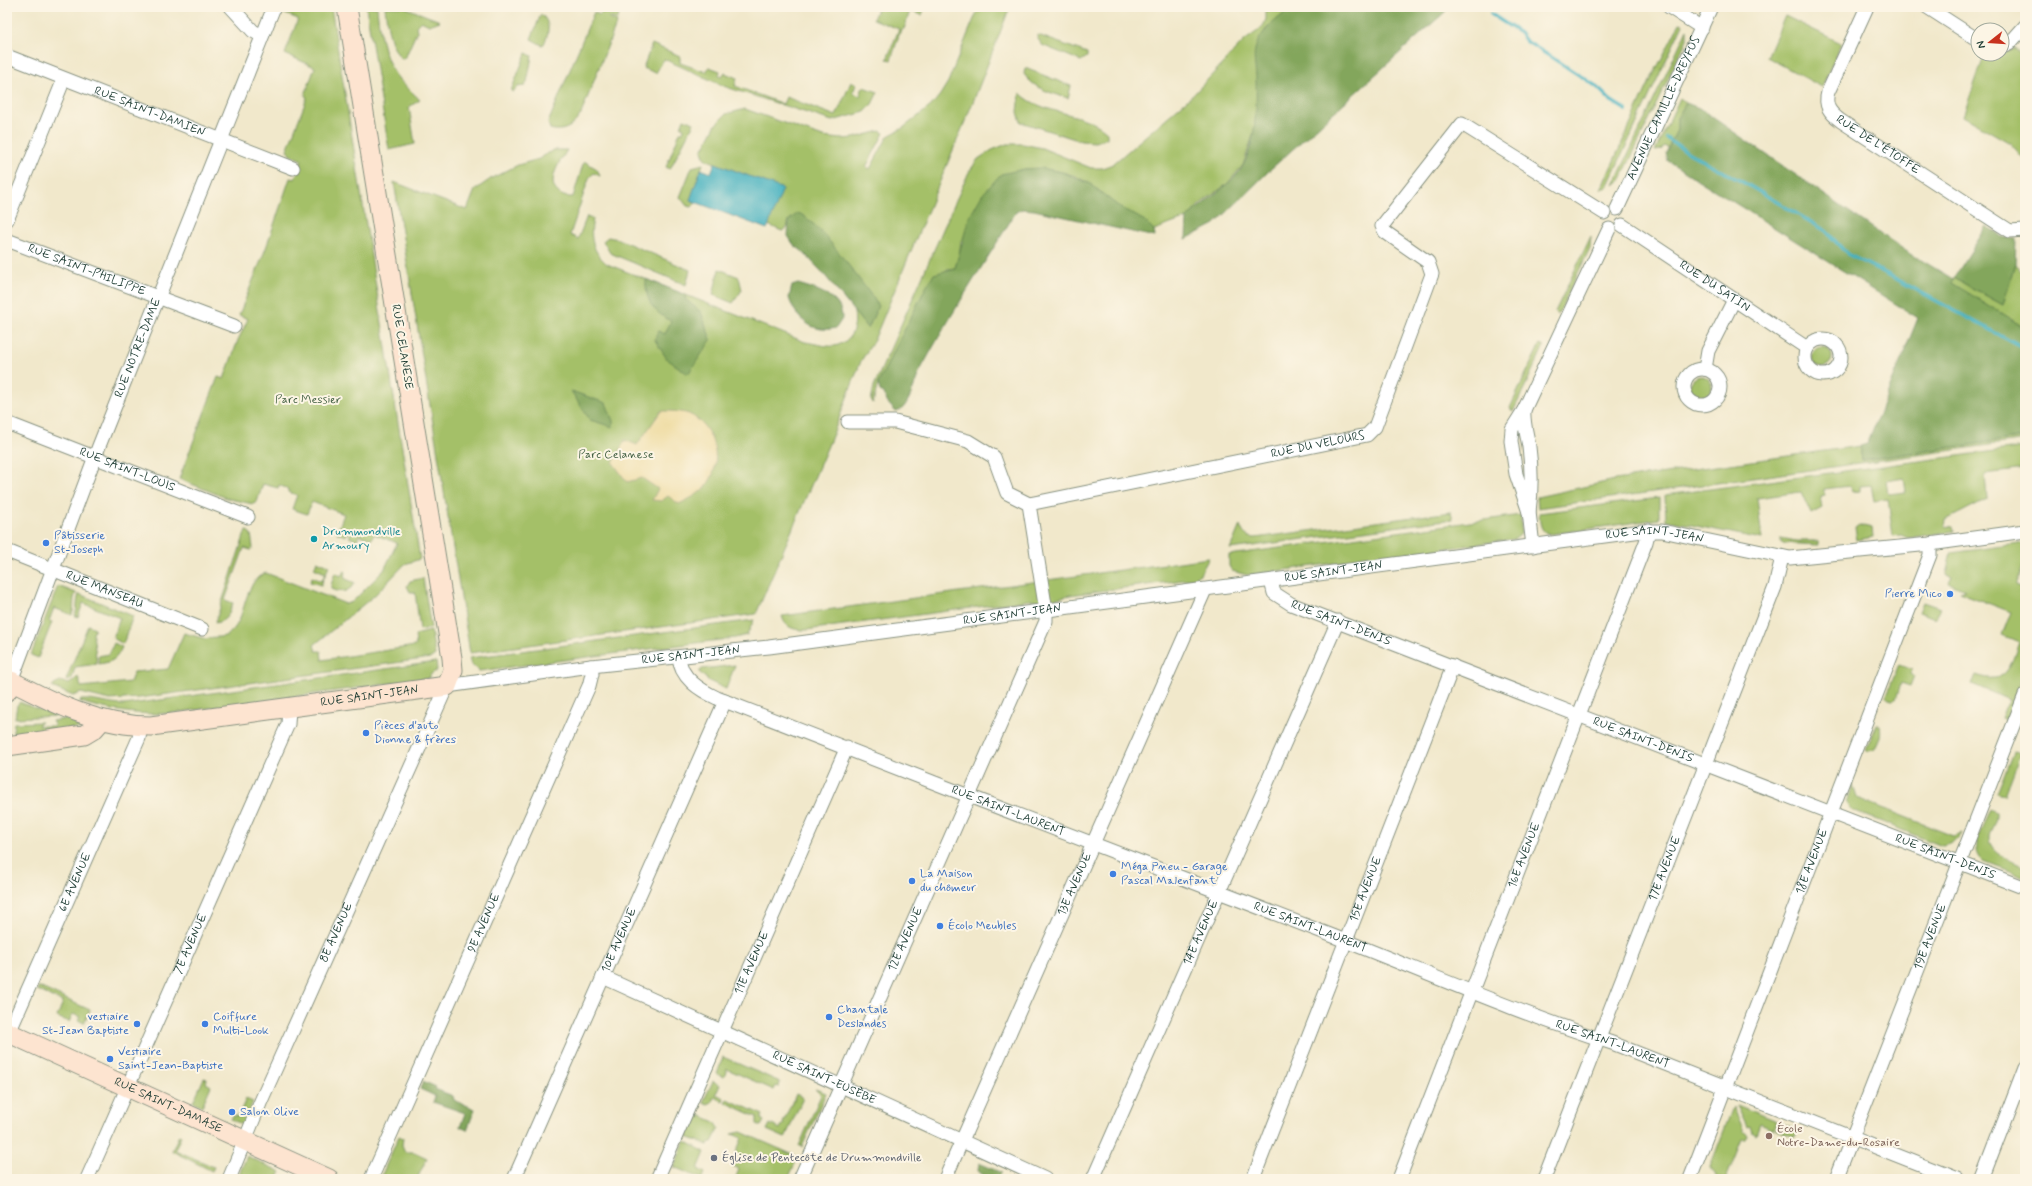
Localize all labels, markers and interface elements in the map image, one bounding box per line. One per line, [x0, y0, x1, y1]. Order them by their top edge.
north arrow [1970, 22, 2010, 62]
street label: AVENUE CAMILLE-DREYFUS [1623, 34, 1704, 183]
text: N [1974, 39, 1989, 50]
street label: RUE SAINT-DAMIEN [92, 83, 207, 141]
street label: RUE DE L'ÉTOFFE [1832, 112, 1923, 178]
street label: RUE SAINT-PHILIPPE [25, 241, 148, 300]
street label: RUE DU SATIN [1676, 257, 1753, 316]
street label: RUE NOTRE-DAME [111, 295, 165, 400]
street label: RUE CELANESE [387, 303, 417, 391]
park label: Parc Messier [275, 392, 341, 408]
street label: RUE DU VELOURS [1269, 428, 1366, 462]
street label: RUE SAINT-LOUIS [77, 444, 178, 496]
park label: Parc Celanese [578, 447, 654, 463]
street label: RUE SAINT-JEAN [1605, 523, 1705, 548]
place label: Drummondville Armoury [322, 524, 401, 554]
place label: Pâtisserie St-Joseph [54, 528, 106, 558]
marker: Drummondville Armoury [309, 534, 319, 544]
marker: Pâtisserie St-Joseph [41, 538, 51, 548]
street label: RUE SAINT-JEAN [1283, 558, 1384, 586]
street label: RUE MANSEAU [64, 567, 145, 613]
place label: Pierre Mico [1885, 586, 1942, 602]
marker: Pierre Mico [1945, 589, 1955, 599]
street label: RUE SAINT-DENIS [1288, 597, 1393, 650]
street label: RUE SAINT-JEAN [962, 600, 1062, 629]
street label: RUE SAINT-JEAN [641, 642, 741, 669]
street label: RUE SAINT-JEAN [320, 682, 420, 711]
street label: RUE SAINT-DENIS [1591, 714, 1696, 767]
place label: Pièces d'auto Dionne & frères [374, 718, 456, 748]
marker: Pièces d'auto Dionne & frères [361, 728, 371, 738]
street label: RUE SAINT-LAURENT [949, 782, 1067, 840]
street label: 16E AVENUE [1504, 820, 1545, 891]
street label: 18E AVENUE [1792, 826, 1832, 897]
street label: RUE SAINT-DENIS [1893, 830, 1998, 884]
street label: 17E AVENUE [1645, 833, 1685, 904]
street label: 6E AVENUE [55, 850, 96, 915]
street label: 13E AVENUE [1054, 850, 1096, 919]
street label: 15E AVENUE [1346, 854, 1386, 924]
place label: Méga Pneu - Garage Pascal Malenfant [1121, 859, 1228, 889]
place label: La Maison du chômeur [920, 866, 976, 896]
marker: Méga Pneu - Garage Pascal Malenfant [1108, 869, 1118, 879]
marker: La Maison du chômeur [907, 876, 917, 886]
street label: 9E AVENUE [464, 890, 505, 955]
street label: 14E AVENUE [1180, 897, 1223, 968]
street label: RUE SAINT-LAURENT [1251, 898, 1369, 957]
street label: 8E AVENUE [316, 900, 357, 965]
street label: 19E AVENUE [1910, 901, 1951, 972]
street label: 12E AVENUE [884, 904, 927, 974]
street label: 10E AVENUE [598, 905, 641, 975]
street label: 7E AVENUE [171, 911, 211, 977]
place label: Écolo Meubles [948, 918, 1017, 934]
marker: Écolo Meubles [935, 921, 945, 931]
street label: 11E AVENUE [731, 928, 773, 997]
place label: Chantale Deslandes [837, 1002, 889, 1032]
place label: vestiaire St-Jean Baptiste [42, 1009, 129, 1039]
place label: Coiffure Multi-Look [213, 1009, 269, 1039]
marker: Chantale Deslandes [824, 1012, 834, 1022]
street label: RUE SAINT-LAURENT [1553, 1016, 1672, 1073]
marker: vestiaire St-Jean Baptiste [132, 1019, 142, 1029]
marker: Coiffure Multi-Look [200, 1019, 210, 1029]
place label: Vestiaire Saint-Jean-Baptiste [118, 1044, 223, 1074]
street label: RUE SAINT-EUSÈBE [770, 1047, 878, 1109]
marker: Vestiaire Saint-Jean-Baptiste [105, 1054, 115, 1064]
street label: RUE SAINT-DAMASE [111, 1074, 225, 1137]
place label: Salon Olive [240, 1104, 299, 1120]
marker: Salon Olive [227, 1107, 237, 1117]
place label: École Notre-Dame-du-Rosaire [1777, 1121, 1900, 1151]
marker: École Notre-Dame-du-Rosaire [1764, 1131, 1774, 1141]
place label: Église de Pentecôte de Drummondville [722, 1150, 922, 1166]
marker: Église de Pentecôte de Drummondville [709, 1153, 719, 1163]

